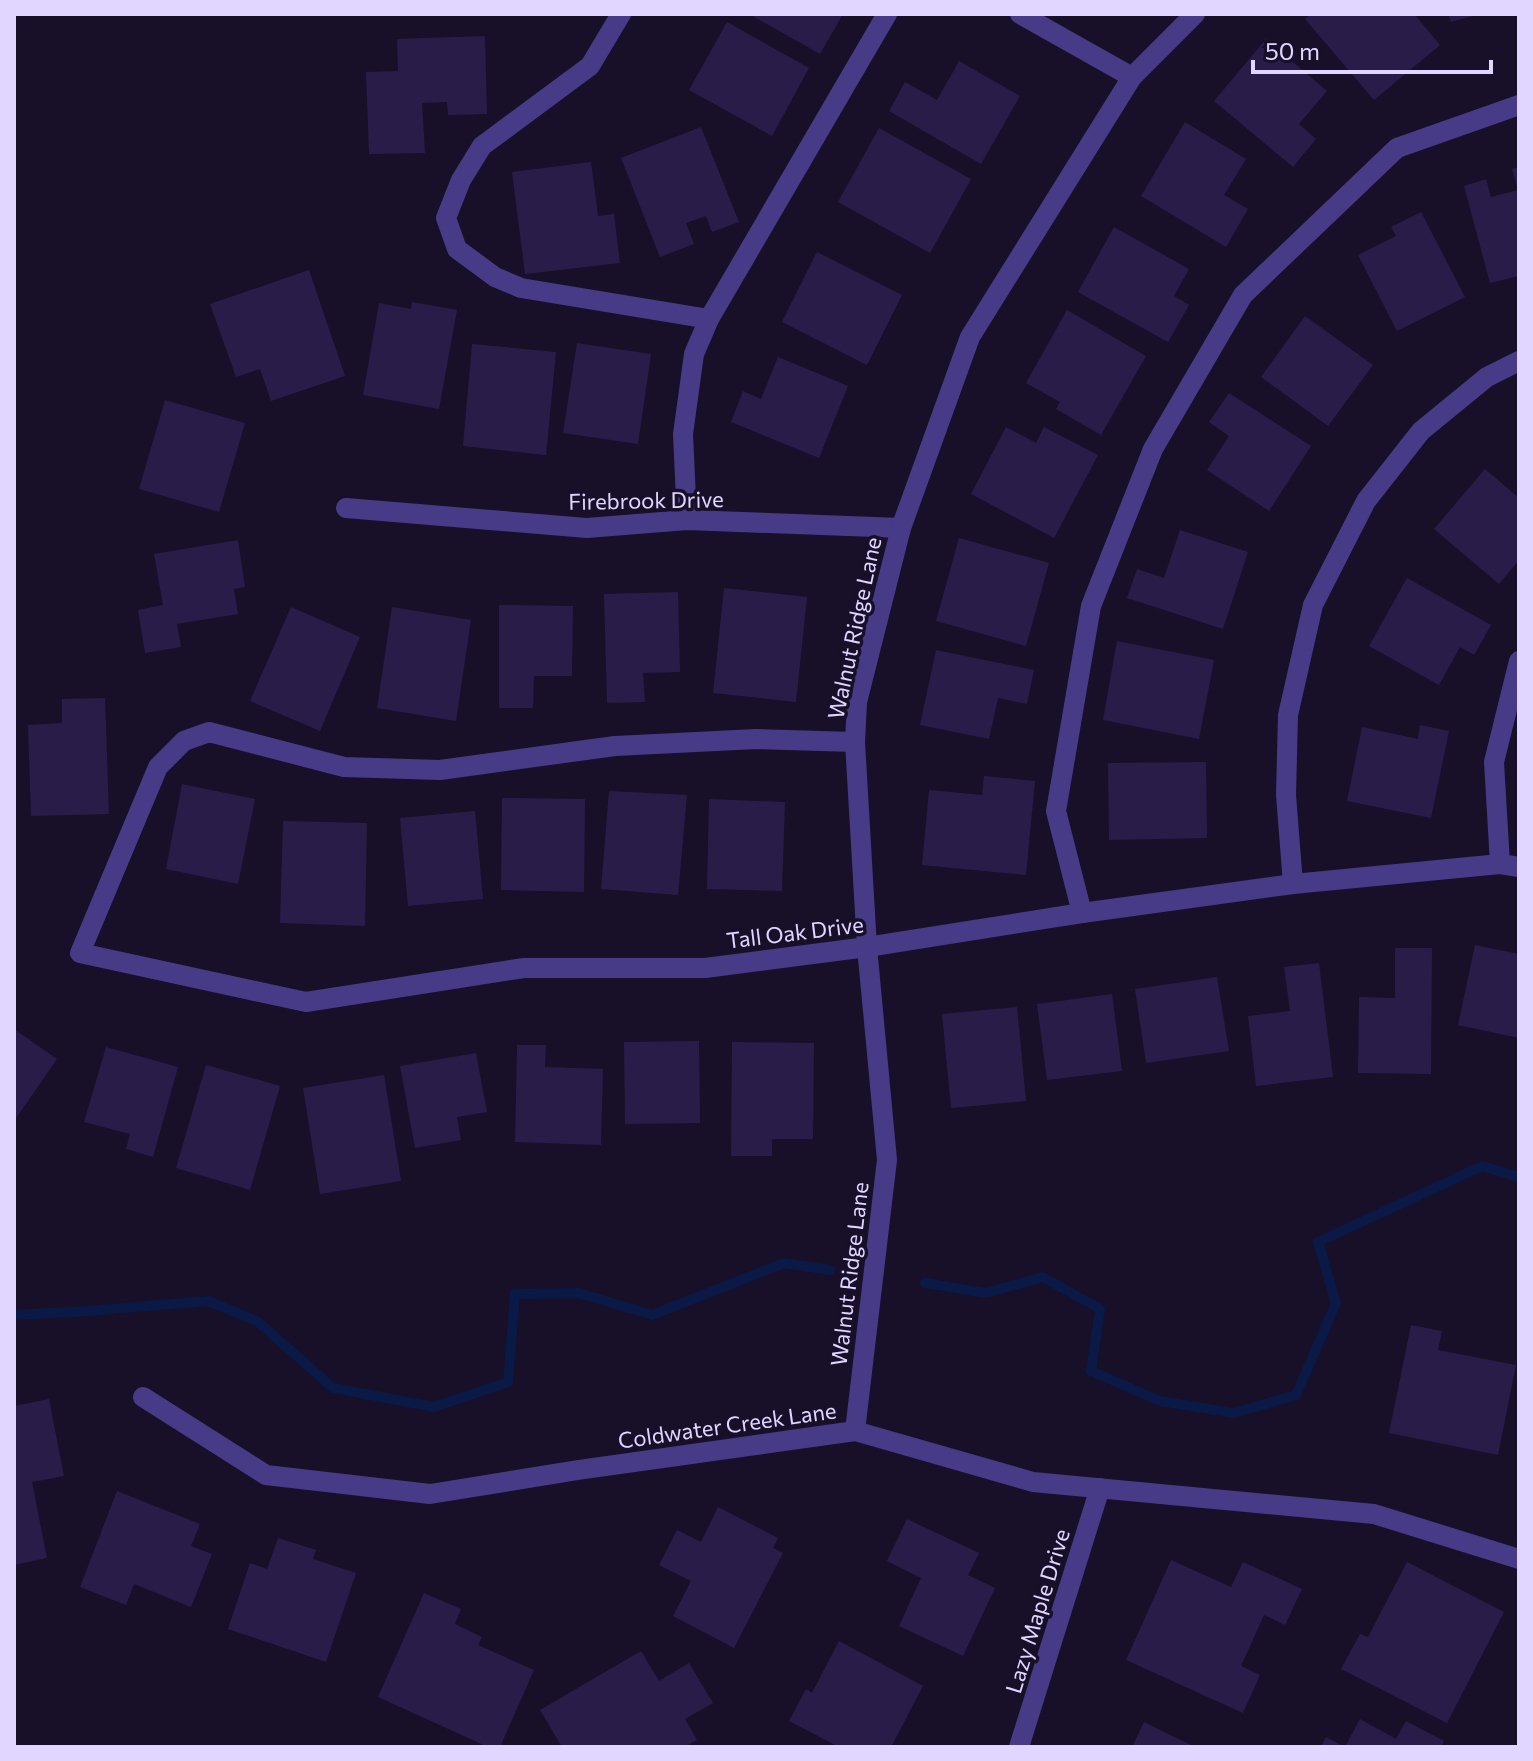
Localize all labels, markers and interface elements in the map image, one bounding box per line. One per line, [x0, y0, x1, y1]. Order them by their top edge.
scale bar [1253, 24, 1491, 74]
text: 50 m [1265, 36, 1320, 65]
street label: Firebrook Drive [568, 485, 724, 515]
street label: Walnut Ridge Lane [822, 535, 886, 721]
street label: Tall Oak Drive [725, 910, 865, 954]
street label: Walnut Ridge Lane [824, 1180, 874, 1368]
street label: Coldwater Creek Lane [616, 1396, 838, 1454]
street label: Lazy Maple Drive [999, 1525, 1075, 1697]

